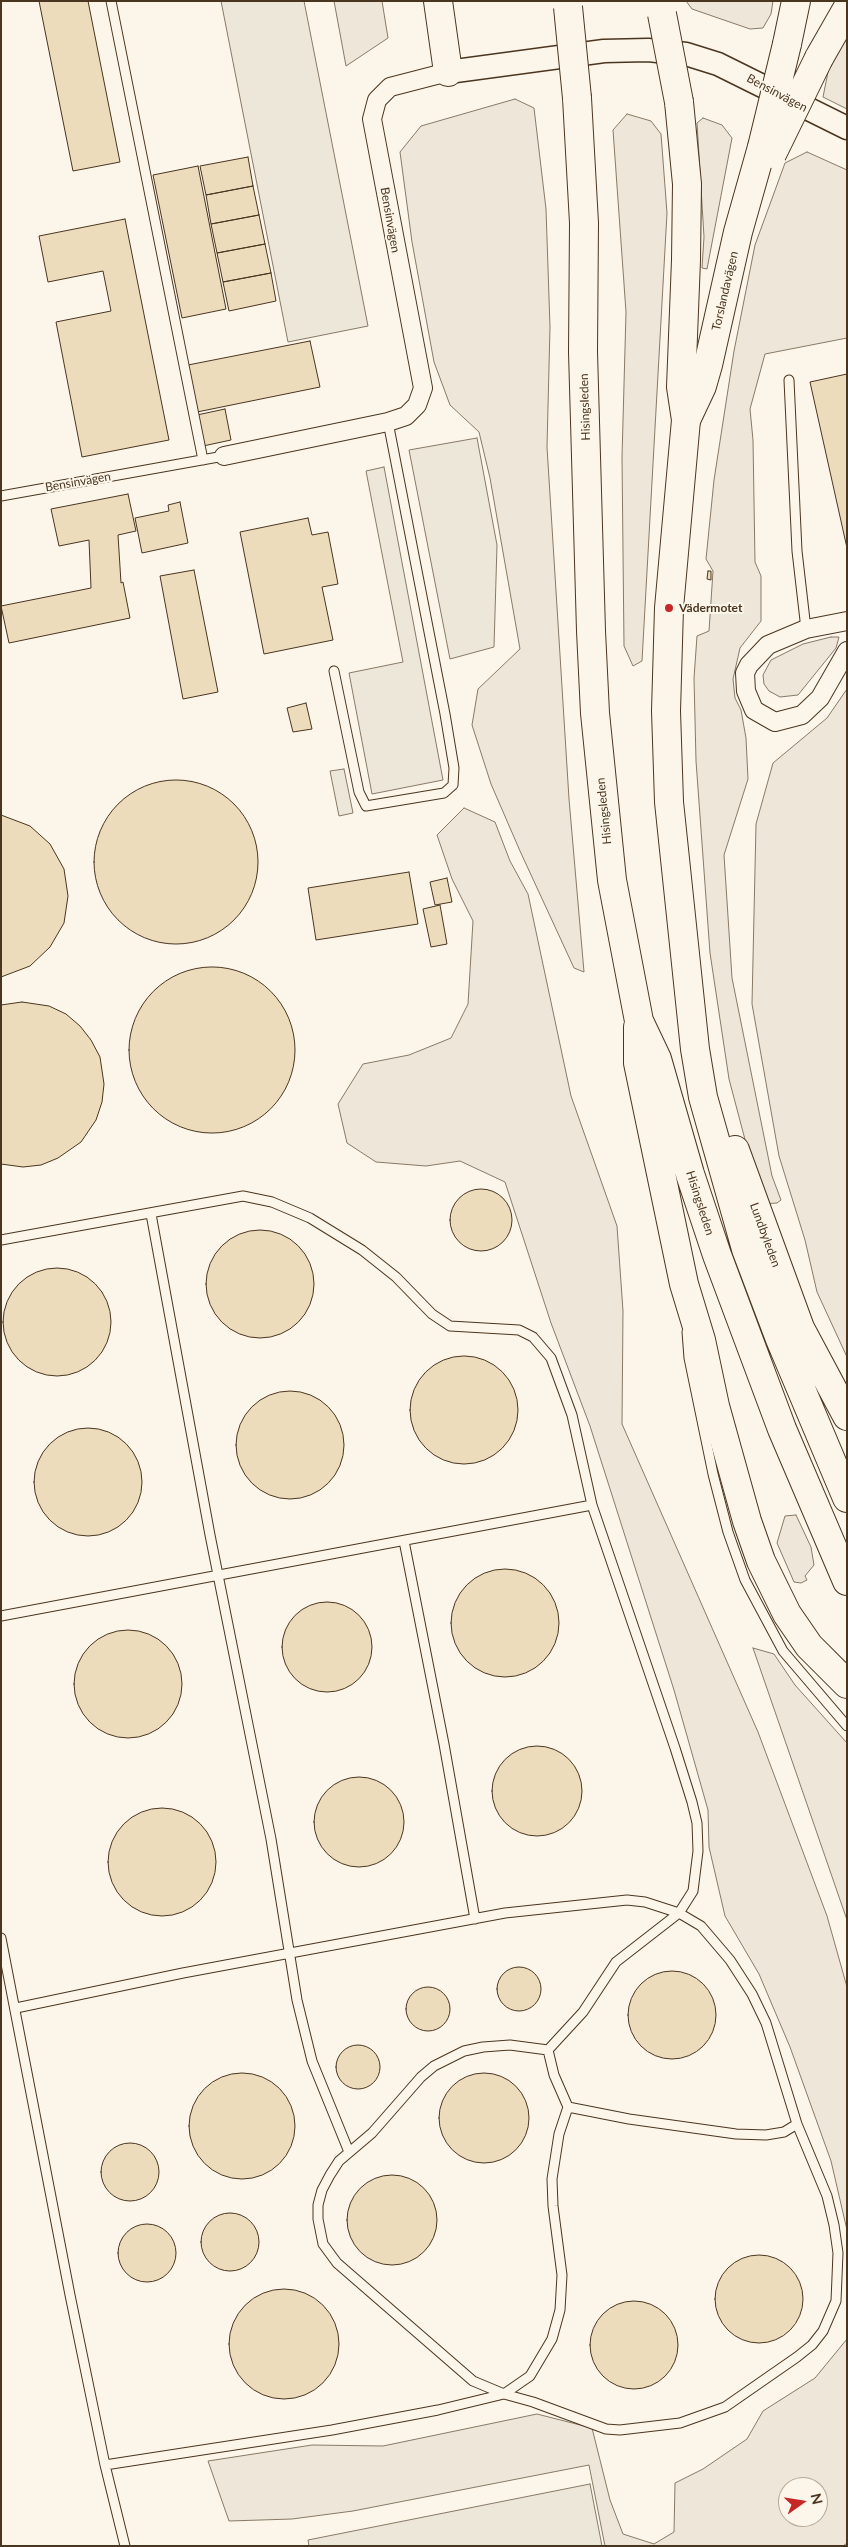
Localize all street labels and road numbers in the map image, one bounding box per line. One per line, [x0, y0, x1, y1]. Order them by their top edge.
street label: Bensinvägen [744, 71, 810, 115]
street label: Bensinvägen [377, 186, 403, 254]
street label: Torslandavägen [709, 250, 741, 332]
street label: Hisingsleden [577, 373, 593, 441]
street label: Bensinvägen [44, 469, 112, 495]
street label: Hisingsleden [593, 777, 615, 845]
street label: Hisingsleden [683, 1169, 717, 1237]
street label: Lundbyleden [747, 1201, 783, 1269]

